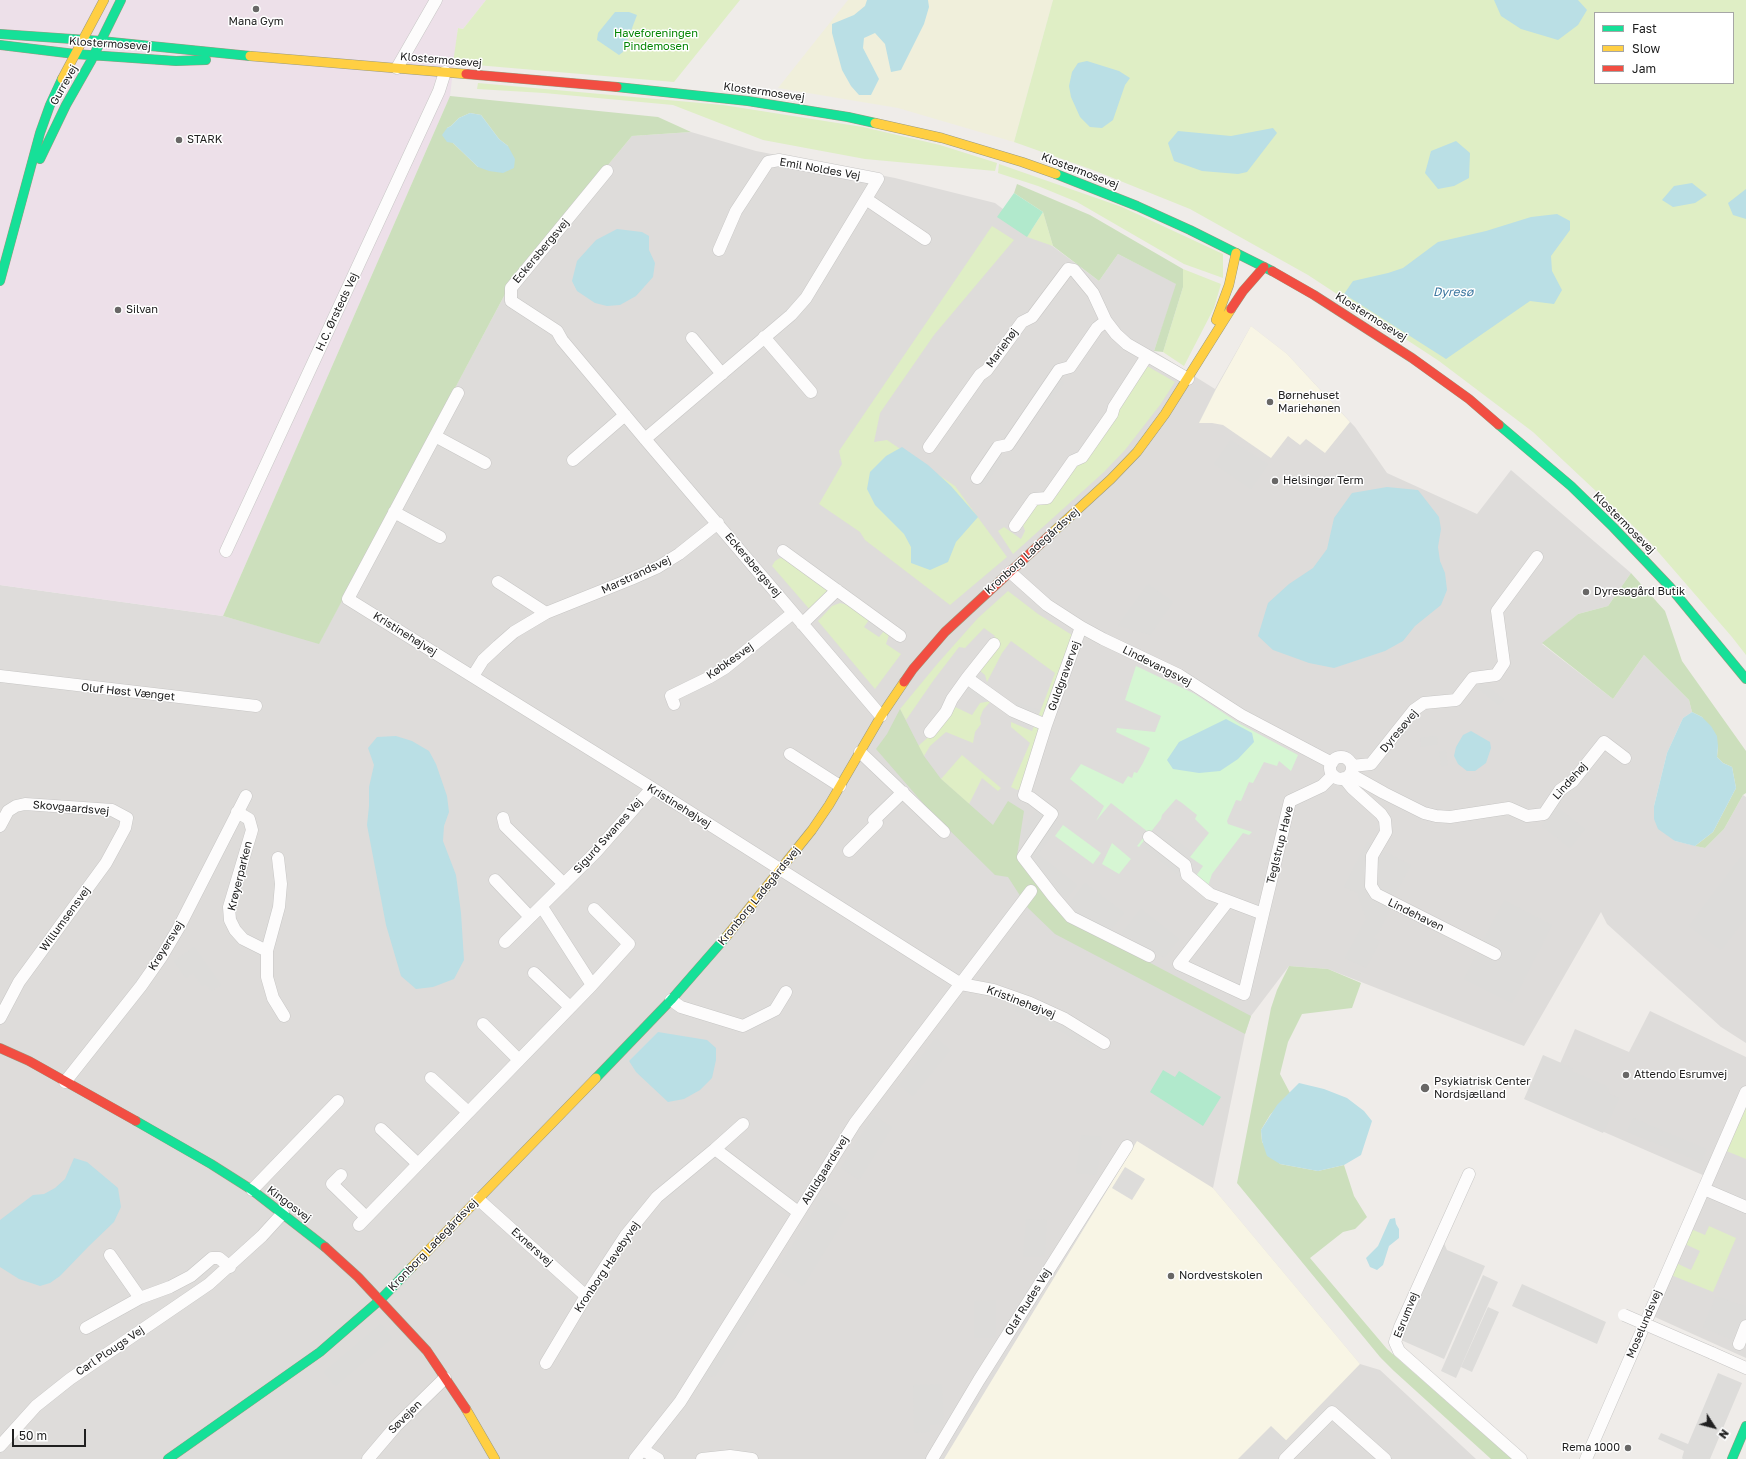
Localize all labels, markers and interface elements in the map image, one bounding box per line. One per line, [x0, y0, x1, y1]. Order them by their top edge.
marker: Mana Gym [251, 4, 261, 14]
legend [1594, 12, 1734, 84]
place label: Mana Gym [228, 15, 284, 29]
text: Fast [1632, 21, 1657, 36]
park label: Haveforeningen Pindemosen [614, 27, 698, 53]
street label: Klostermosevej [69, 35, 151, 53]
text: Slow [1632, 41, 1660, 56]
street label: Klostermosevej [400, 50, 482, 70]
text: Jam [1632, 61, 1656, 76]
street label: Gurrevej [47, 62, 81, 108]
street label: Klostermosevej [722, 80, 806, 104]
place label: STARK [187, 133, 222, 147]
marker: STARK [174, 135, 184, 145]
street label: Klostermosevej [1039, 150, 1121, 192]
street label: Emil Noldes Vej [779, 155, 861, 183]
street label: Eckersbergsvej [510, 216, 572, 286]
street label: H.C. Ørsteds Vej [313, 271, 361, 353]
water label: Dyresø [1433, 285, 1473, 299]
street label: Klostermosevej [1333, 290, 1409, 344]
place label: Silvan [126, 303, 158, 317]
marker: Silvan [113, 305, 123, 315]
street label: Mariehøj [983, 326, 1021, 370]
place label: Børnehuset Mariehønen [1278, 389, 1341, 415]
marker: Børnehuset Mariehønen [1265, 397, 1275, 407]
place label: Helsingør Term [1283, 474, 1363, 488]
marker: Helsingør Term [1270, 476, 1280, 486]
street label: Klostermosevej [1590, 489, 1658, 557]
street label: Kronborg Ladegårdsvej [982, 505, 1082, 597]
street label: Eckersbergsvej [722, 530, 784, 600]
street label: Marstrandsvej [599, 553, 673, 597]
place label: Dyresøgård Butik [1594, 585, 1685, 599]
marker: Dyresøgård Butik [1581, 587, 1591, 597]
street label: Kristinehøjvej [371, 609, 439, 659]
street label: Guldgravervej [1045, 639, 1083, 713]
street label: Købkesvej [704, 640, 756, 682]
street label: Lindevangsvej [1120, 643, 1194, 689]
street label: Oluf Høst Vænget [80, 681, 176, 703]
street label: Dyresøvej [1377, 707, 1421, 755]
street label: Lindehøj [1550, 760, 1590, 802]
street label: Kristinehøjvej [645, 781, 713, 831]
street label: Sigurd Swanes Vej [571, 796, 645, 876]
street label: Skovgaardsvej [32, 798, 110, 818]
street label: Teglstrup Have [1264, 805, 1296, 885]
street label: Krøyerparken [225, 840, 255, 912]
street label: Kronborg Ladegårdsvej [715, 844, 803, 948]
street label: Willumsensvej [37, 884, 93, 954]
street label: Lindehaven [1386, 896, 1446, 934]
street label: Krøyersvej [146, 919, 186, 973]
street label: Kristinehøjvej [985, 983, 1057, 1021]
place label: Attendo Esrumvej [1634, 1068, 1727, 1082]
marker: Attendo Esrumvej [1621, 1070, 1631, 1080]
place label: Psykiatrisk Center Nordsjælland [1434, 1075, 1530, 1101]
marker: Psykiatrisk Center Nordsjælland [1419, 1082, 1431, 1094]
street label: Abildgaardsvej [799, 1133, 851, 1207]
street label: Kingosvej [264, 1183, 314, 1225]
street label: Kronborg Ladegårdsvej [386, 1196, 480, 1294]
street label: Kronborg Havebyvej [572, 1219, 642, 1315]
street label: Exnersvej [509, 1225, 555, 1269]
street label: Olaf Rudes Vej [1002, 1266, 1054, 1338]
place label: Nordvestskolen [1179, 1269, 1262, 1283]
marker: Nordvestskolen [1166, 1271, 1176, 1281]
street label: Moselundsvej [1624, 1288, 1664, 1360]
street label: Esrumvej [1391, 1290, 1421, 1340]
street label: Carl Plougs Vej [73, 1323, 147, 1379]
street label: Søvejen [386, 1398, 424, 1436]
north arrow [1694, 1407, 1734, 1447]
scale bar [14, 1421, 88, 1447]
text: N [1716, 1427, 1732, 1442]
text: 50 m [19, 1428, 47, 1443]
place label: Rema 1000 [1562, 1441, 1620, 1455]
marker: Rema 1000 [1623, 1443, 1633, 1453]

